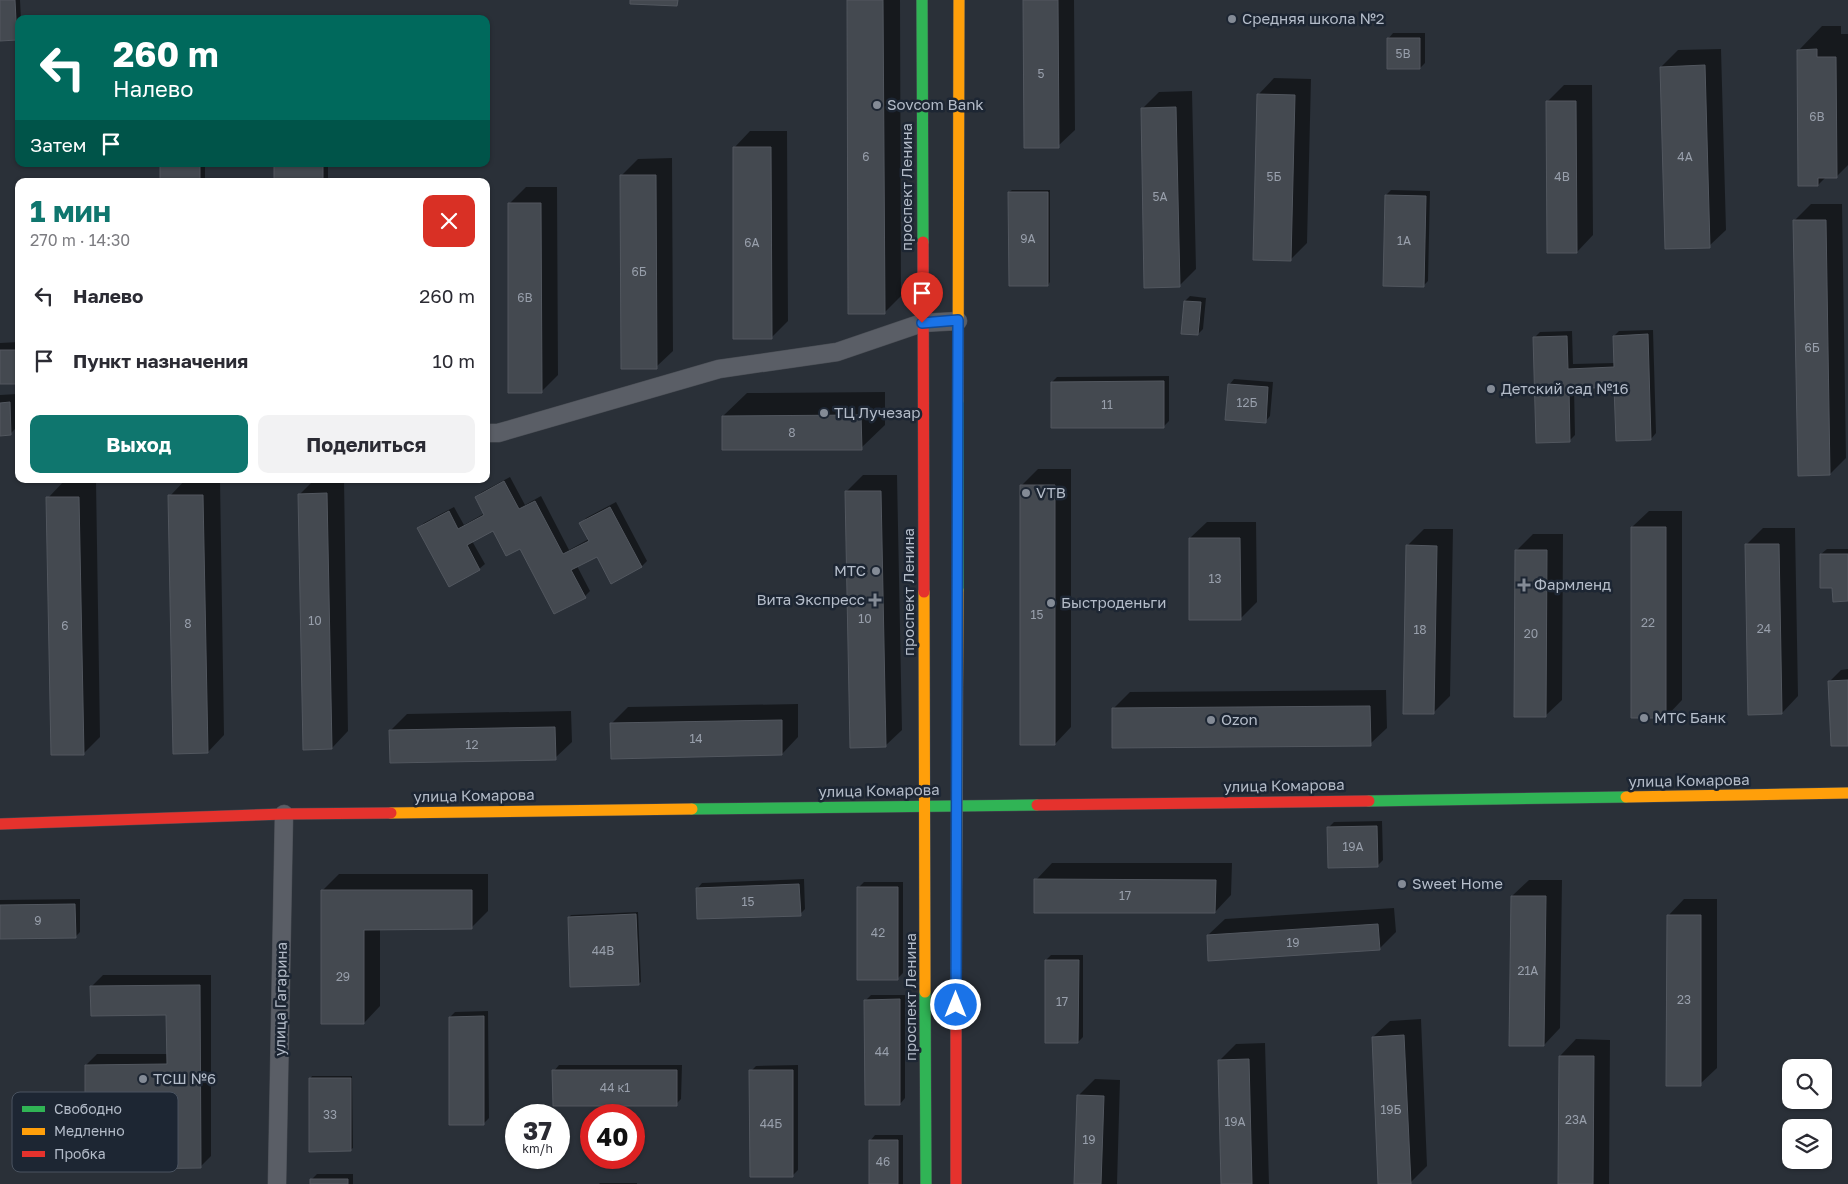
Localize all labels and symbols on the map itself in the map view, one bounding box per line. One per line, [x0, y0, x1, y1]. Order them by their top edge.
place label: Средняя школа №2 [1242, 9, 1385, 27]
marker: Средняя школа №2 [1226, 13, 1238, 25]
house number: 5В [1395, 46, 1411, 61]
house number: 5 [1038, 66, 1045, 81]
place label: Sovcom Bank [887, 95, 984, 113]
marker: Sovcom Bank [871, 99, 883, 111]
house number: 6В [1809, 109, 1825, 124]
street label: проспект Ленина [897, 123, 915, 251]
house number: 6 [862, 149, 870, 164]
house number: 4А [1677, 149, 1693, 164]
house number: 5Б [1267, 169, 1281, 184]
house number: 4В [1554, 169, 1570, 184]
house number: 5А [1152, 189, 1168, 204]
house number: 9А [1020, 231, 1036, 246]
house number: 1А [1397, 233, 1411, 248]
house number: 6А [744, 235, 760, 250]
house number: 6Б [631, 264, 647, 279]
pin [901, 272, 943, 323]
house number: 6В [517, 290, 533, 305]
house number: 6Б [1804, 340, 1820, 355]
place label: Детский сад №16 [1501, 379, 1629, 397]
marker: Детский сад №16 [1485, 383, 1497, 395]
house number: 12Б [1237, 395, 1257, 410]
house number: 11 [1101, 397, 1113, 412]
place label: ТЦ Лучезар [834, 403, 920, 421]
marker: ТЦ Лучезар [818, 407, 830, 419]
house number: 8 [788, 425, 796, 440]
place label: VTB [1036, 483, 1066, 501]
marker: VTB [1020, 487, 1032, 499]
street label: проспект Ленина [899, 528, 917, 656]
place label: МТС [834, 561, 866, 579]
marker: МТС [870, 565, 882, 577]
house number: 13 [1209, 571, 1221, 586]
place label: Фармленд [1534, 575, 1611, 593]
marker: Фармленд [1518, 579, 1530, 591]
place label: Вита Экспресс [757, 590, 865, 608]
place label: Быстроденьги [1061, 593, 1166, 611]
marker: Вита Экспресс [869, 594, 881, 606]
marker: Быстроденьги [1045, 597, 1057, 609]
house number: 15 [1031, 607, 1043, 622]
house number: 10 [858, 611, 872, 626]
house number: 10 [308, 613, 322, 628]
house number: 22 [1641, 615, 1655, 630]
house number: 8 [184, 616, 192, 631]
house number: 6 [61, 618, 69, 633]
house number: 24 [1757, 621, 1771, 636]
house number: 18 [1413, 622, 1427, 637]
house number: 20 [1524, 626, 1538, 641]
place label: МТС Банк [1654, 708, 1726, 726]
place label: Ozon [1221, 710, 1258, 728]
marker: МТС Банк [1638, 712, 1650, 724]
marker: Ozon [1205, 714, 1217, 726]
house number: 14 [689, 731, 703, 746]
house number: 12 [466, 737, 478, 752]
street label: улица Комарова [1628, 770, 1750, 790]
street label: улица Комарова [1223, 775, 1345, 795]
street label: улица Комарова [818, 780, 940, 800]
street label: улица Комарова [413, 785, 535, 805]
house number: 19А [1342, 839, 1364, 854]
place label: Sweet Home [1412, 874, 1503, 892]
marker: Sweet Home [1396, 878, 1408, 890]
house number: 17 [1119, 888, 1131, 903]
house number: 15 [742, 894, 754, 909]
house number: 9 [34, 913, 42, 928]
house number: 42 [871, 925, 885, 940]
street label: проспект Ленина [901, 933, 919, 1061]
house number: 19 [1286, 935, 1300, 950]
street label: улица Гагарина [270, 942, 290, 1056]
house number: 44В [592, 943, 614, 958]
house number: 21А [1518, 963, 1538, 978]
house number: 29 [336, 969, 350, 984]
position arrow [929, 978, 981, 1030]
house number: 23 [1677, 992, 1691, 1007]
house number: 17 [1056, 994, 1068, 1009]
house number: 44 [875, 1044, 889, 1059]
place label: ТСШ №6 [153, 1069, 216, 1087]
marker: ТСШ №6 [137, 1073, 149, 1085]
house number: 44 к1 [600, 1080, 630, 1095]
legend [12, 1092, 178, 1172]
text: Свободно [54, 1100, 122, 1117]
house number: 19Б [1380, 1102, 1402, 1117]
speed limit sign: 40 [580, 1104, 645, 1169]
house number: 33 [323, 1107, 337, 1122]
house number: 23А [1565, 1112, 1587, 1127]
house number: 19А [1224, 1114, 1246, 1129]
house number: 44Б [760, 1116, 782, 1131]
text: Медленно [54, 1122, 125, 1139]
house number: 19 [1082, 1132, 1096, 1147]
text: Пробка [54, 1145, 106, 1162]
house number: 46 [876, 1154, 890, 1169]

